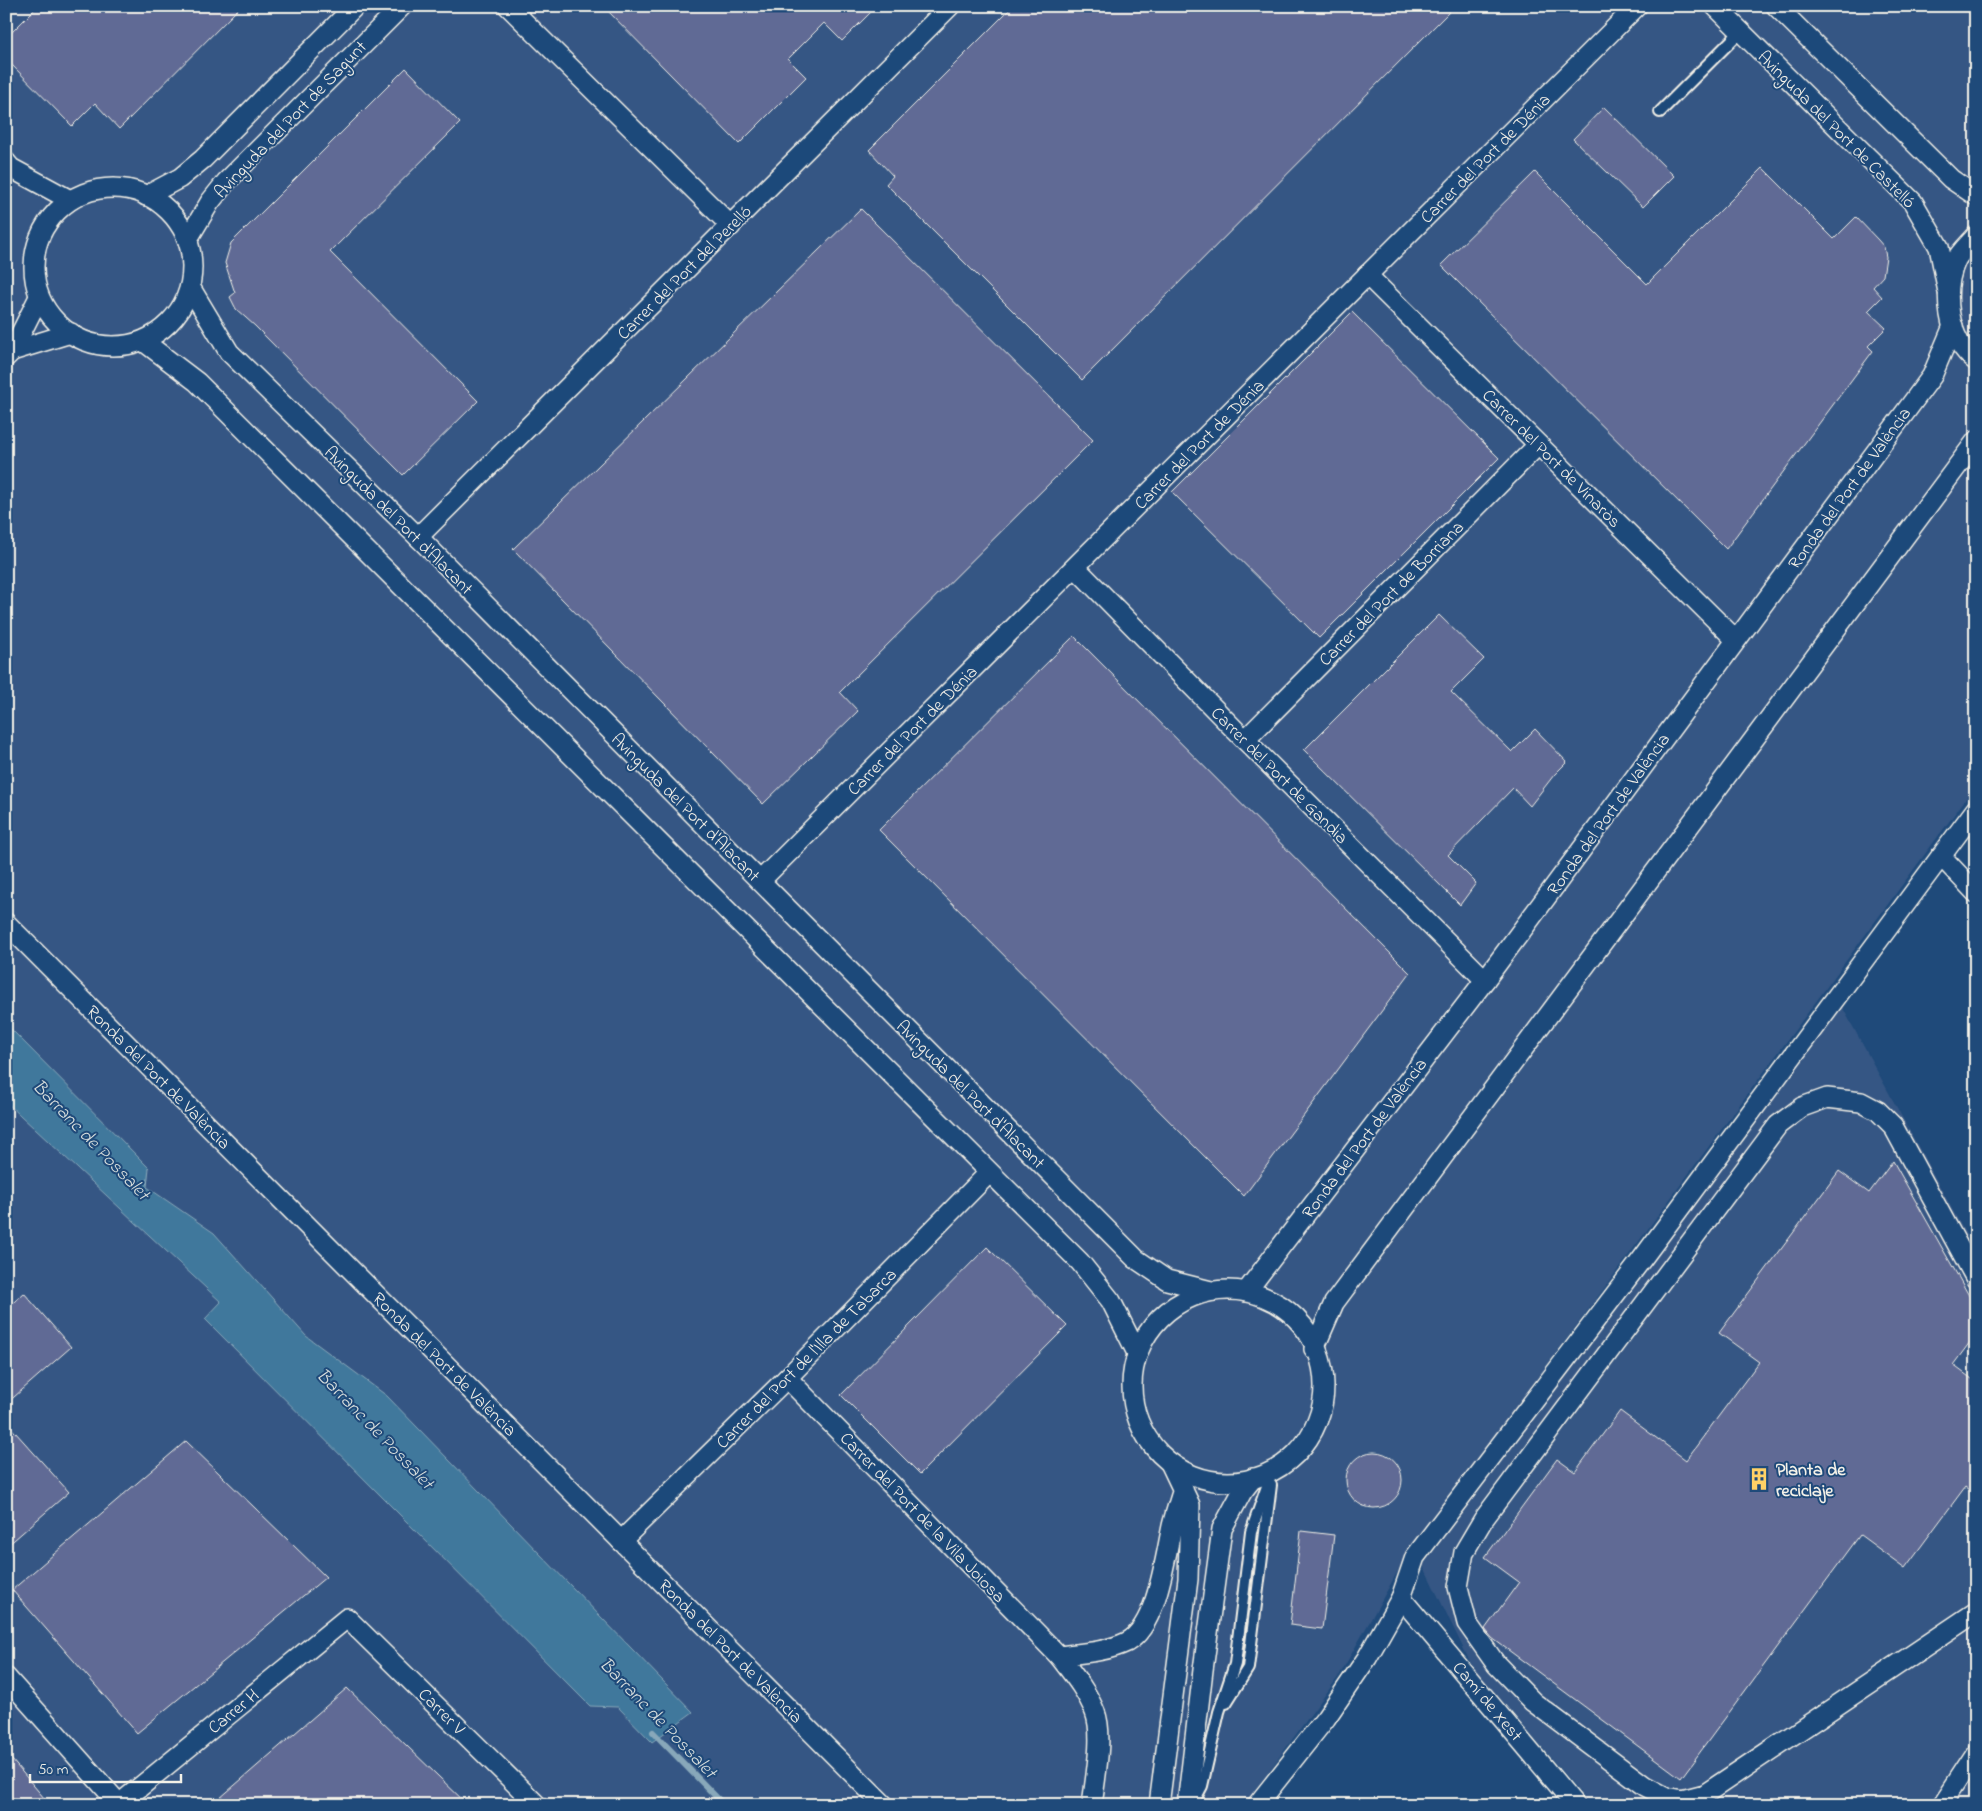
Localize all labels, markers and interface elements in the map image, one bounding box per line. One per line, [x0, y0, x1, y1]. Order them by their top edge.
street label: Avinguda del Port de Sagunt [209, 36, 375, 206]
street label: Avinguda del Port de Castelló [1750, 45, 1921, 216]
street label: Carrer del Port de Dénia [1415, 88, 1558, 231]
street label: Carrer del Port del Perelló [612, 200, 759, 347]
street label: Carrer del Port de Dénia [1129, 374, 1272, 517]
street label: Carrer del Port de Vinaròs [1475, 384, 1626, 535]
street label: Ronda del Port de València [1783, 403, 1918, 576]
street label: Avinguda del Port d'Alacant [316, 441, 478, 603]
street label: Carrer del Port de Borriana [1314, 516, 1471, 673]
street label: Carrer del Port de Dénia [842, 660, 985, 803]
street label: Carrer del Port de Gandia [1204, 702, 1353, 851]
street label: Avinguda del Port d'Alacant [603, 728, 765, 890]
street label: Ronda del Port de València [1542, 729, 1677, 902]
street label: Ronda del Port de València [80, 1000, 236, 1156]
street label: Avinguda del Port d'Alacant [888, 1015, 1050, 1177]
street label: Ronda del Port de València [1297, 1054, 1435, 1225]
water label: Barranc de Possalet [25, 1074, 156, 1208]
street label: Carrer del Port de l'Illa de Tabarca [711, 1263, 904, 1456]
street label: Ronda del Port de València [366, 1287, 522, 1443]
water label: Barranc de Possalet [309, 1363, 440, 1497]
street label: Carrer del Port de la Vila Joiosa [833, 1427, 1010, 1610]
place label: Planta de reciclaje [1776, 1458, 1846, 1505]
building icon: Planta de reciclaje [1746, 1466, 1772, 1492]
street label: Ronda del Port de València [652, 1574, 808, 1730]
water label: Barranc de Possalet [592, 1652, 723, 1786]
street label: Camí de Xest [1445, 1657, 1528, 1748]
street label: Carrer V [411, 1683, 470, 1742]
street label: Carrer H [203, 1684, 266, 1741]
scale bar [30, 1751, 181, 1783]
text: 50 m [38, 1759, 69, 1781]

